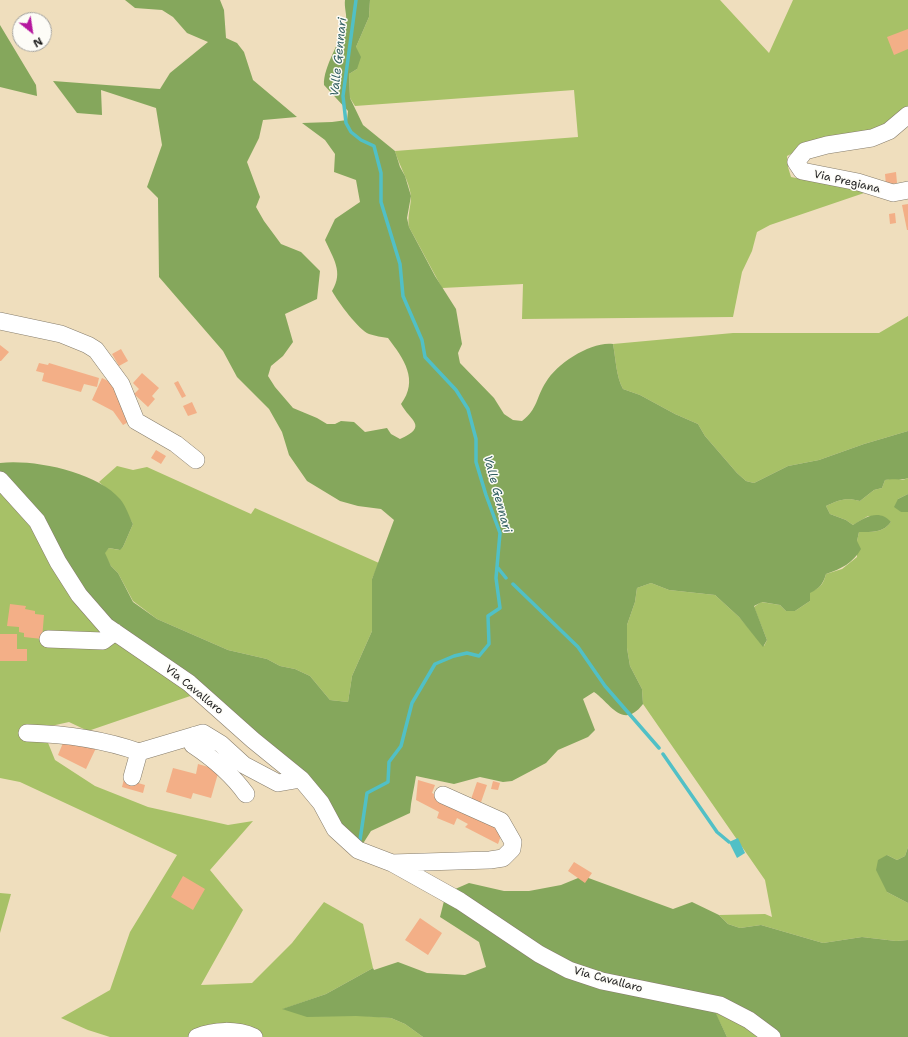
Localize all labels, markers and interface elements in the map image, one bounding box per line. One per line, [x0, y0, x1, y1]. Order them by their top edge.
north arrow [12, 12, 52, 52]
water label: Valle Gennari [328, 17, 350, 97]
text: N [30, 33, 45, 51]
street label: Via Pregiana [812, 168, 882, 196]
water label: Valle Gennari [480, 454, 514, 534]
street label: Via Cavallaro [162, 663, 226, 717]
street label: Via Cavallaro [572, 964, 644, 996]

